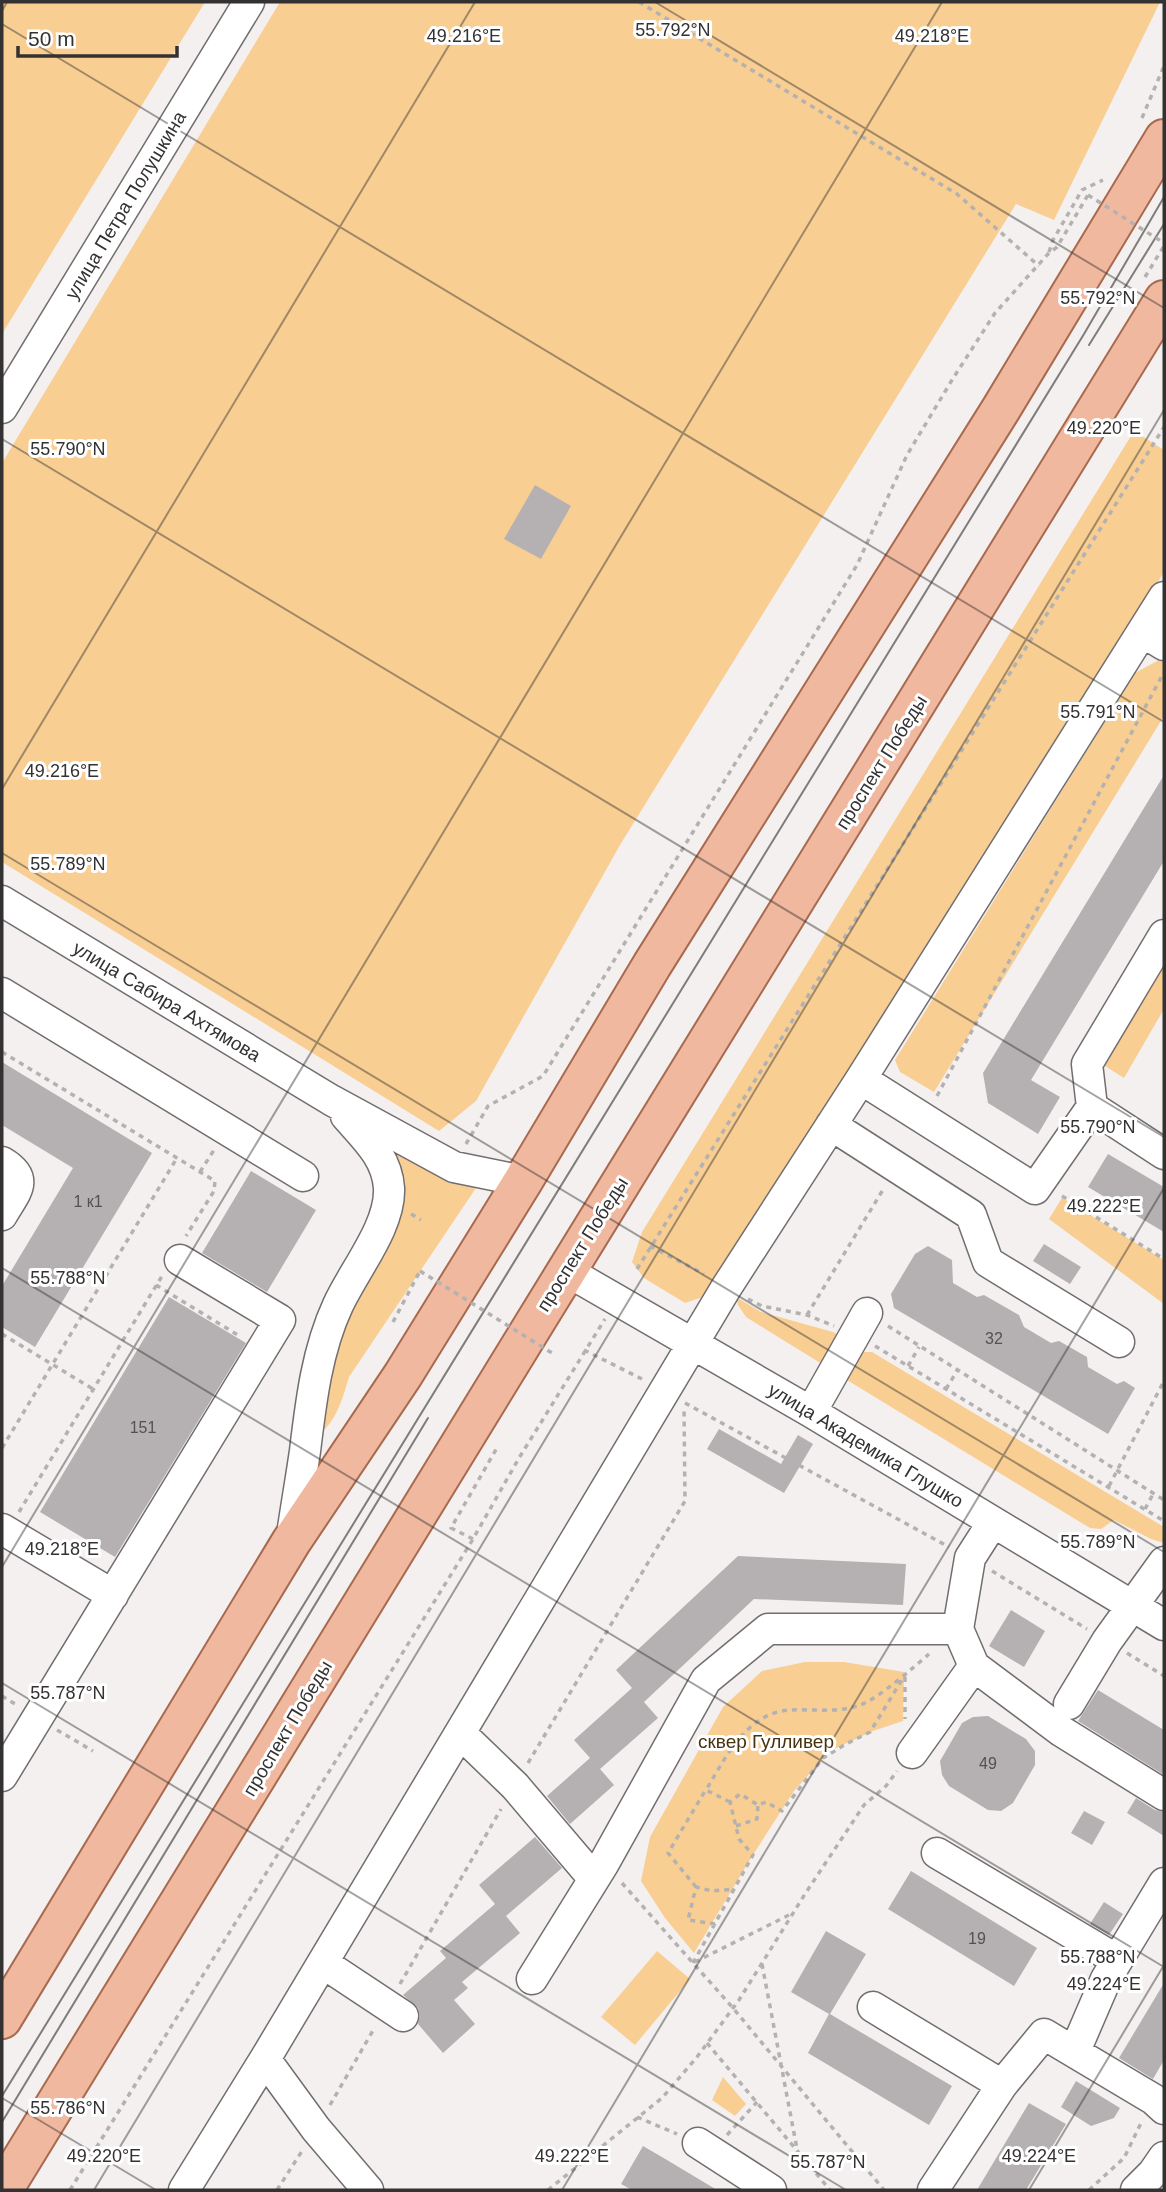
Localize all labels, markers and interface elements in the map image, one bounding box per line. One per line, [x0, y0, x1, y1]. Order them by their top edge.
scale bar [18, 14, 177, 58]
text: 55.792°N [635, 20, 711, 40]
text: 49.216°E [427, 26, 501, 46]
text: 49.218°E [895, 26, 969, 46]
text: 50 m [28, 27, 75, 50]
street label: улица Петра Полушкина [61, 107, 190, 303]
text: 55.792°N [1060, 288, 1136, 308]
text: 49.220°E [1067, 418, 1141, 438]
text: 55.790°N [30, 439, 106, 459]
street label: проспект Победы [832, 691, 931, 833]
text: 55.791°N [1060, 702, 1136, 722]
text: 49.216°E [25, 761, 99, 781]
text: 55.789°N [30, 854, 106, 874]
street label: улица Сабира Ахтямова [69, 937, 265, 1066]
text: 55.790°N [1060, 1117, 1136, 1137]
street label: проспект Победы [533, 1173, 632, 1315]
house number: 1 к1 [73, 1193, 103, 1210]
text: 49.222°E [1067, 1196, 1141, 1216]
text: 55.788°N [30, 1268, 106, 1288]
house number: 32 [985, 1330, 1003, 1347]
street label: улица Академика Глушко [765, 1379, 967, 1512]
house number: 151 [130, 1419, 156, 1436]
text: 55.789°N [1060, 1532, 1136, 1552]
text: 49.218°E [25, 1539, 99, 1559]
street label: проспект Победы [239, 1657, 336, 1800]
text: 55.787°N [30, 1683, 106, 1703]
park label: сквер Гулливер [698, 1731, 834, 1752]
house number: 49 [979, 1755, 997, 1772]
house number: 19 [968, 1930, 986, 1947]
text: 55.788°N [1060, 1947, 1136, 1967]
text: 49.224°E [1067, 1974, 1141, 1994]
text: 55.786°N [30, 2098, 106, 2118]
text: 49.220°E [67, 2146, 141, 2166]
text: 49.222°E [535, 2146, 609, 2166]
text: 49.224°E [1002, 2146, 1076, 2166]
text: 55.787°N [790, 2152, 866, 2172]

